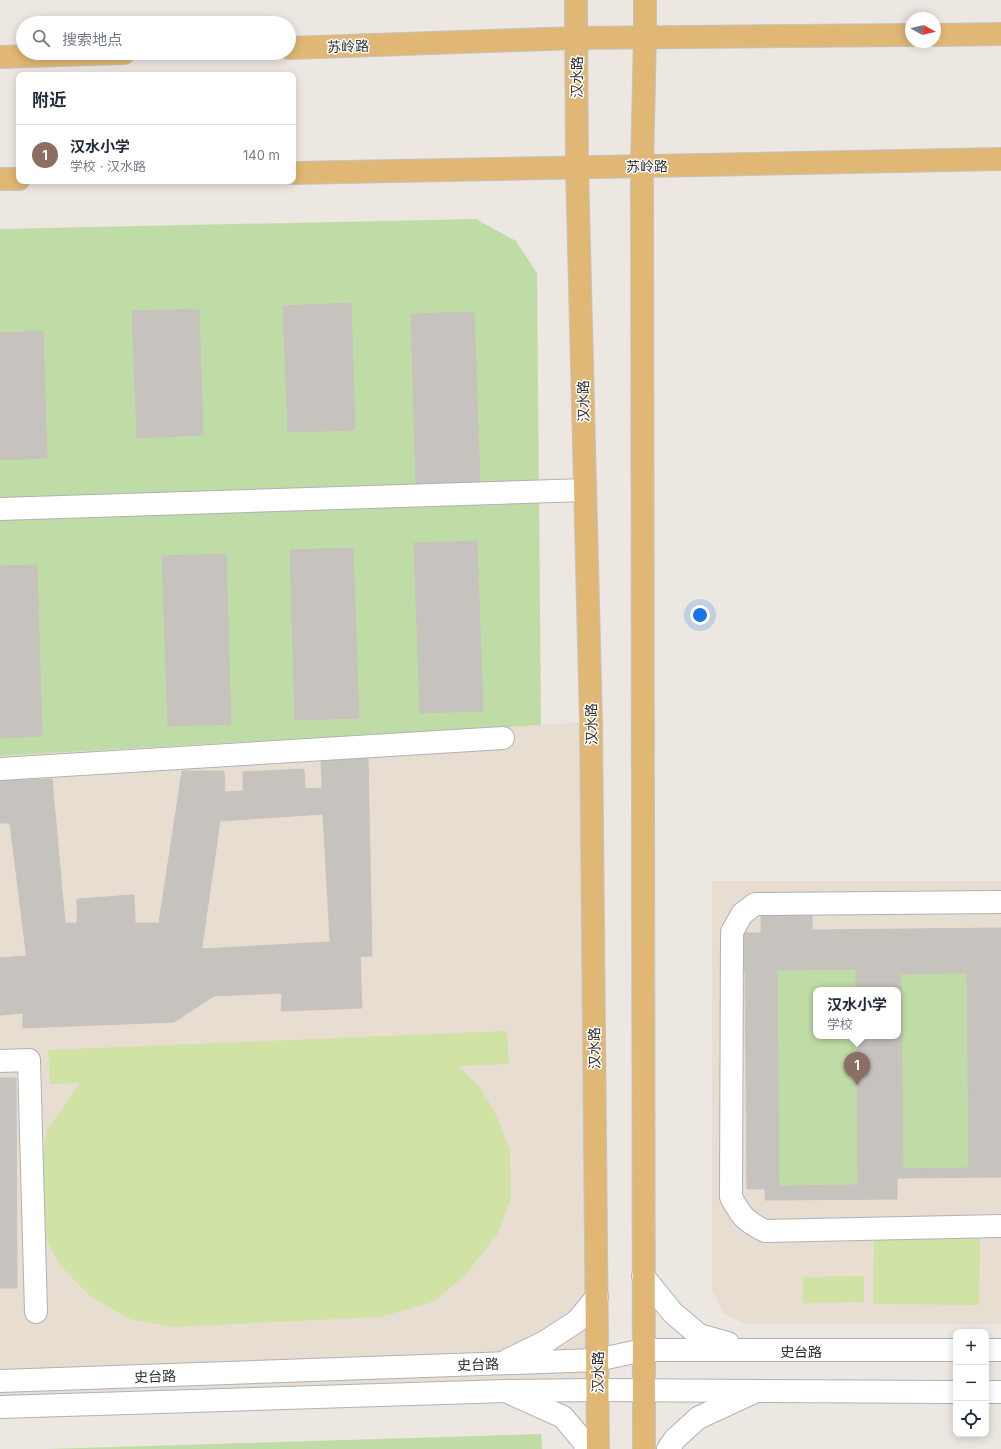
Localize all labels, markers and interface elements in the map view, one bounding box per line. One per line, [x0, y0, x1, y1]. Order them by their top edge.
north arrow [905, 12, 941, 48]
search box [16, 16, 296, 60]
icon: search [30, 27, 52, 49]
text: 搜索地点 [62, 30, 122, 49]
street label: 苏岭路 [327, 37, 369, 55]
street label: 汉水路 [568, 56, 585, 98]
text: 附近 [32, 90, 66, 110]
text: 汉水小学 [70, 137, 130, 156]
text: 1 [42, 147, 48, 163]
text: 140 m [243, 147, 280, 163]
street label: 苏岭路 [626, 157, 668, 175]
text: 学校 · 汉水路 [70, 158, 146, 174]
street label: 汉水路 [574, 380, 592, 422]
your location [690, 605, 710, 625]
street label: 汉水路 [582, 703, 600, 745]
popup [813, 987, 901, 1039]
text: 汉水小学 [827, 995, 887, 1014]
text: 学校 [827, 1016, 853, 1032]
street label: 汉水路 [585, 1027, 603, 1069]
pin: 1 [844, 1052, 870, 1085]
map controls [953, 1329, 989, 1437]
button: + [953, 1329, 989, 1365]
street label: 史台路 [780, 1343, 822, 1360]
street label: 汉水路 [589, 1351, 606, 1393]
street label: 史台路 [457, 1355, 499, 1373]
button: − [953, 1365, 989, 1401]
street label: 史台路 [134, 1367, 176, 1385]
button: locate [953, 1401, 989, 1437]

